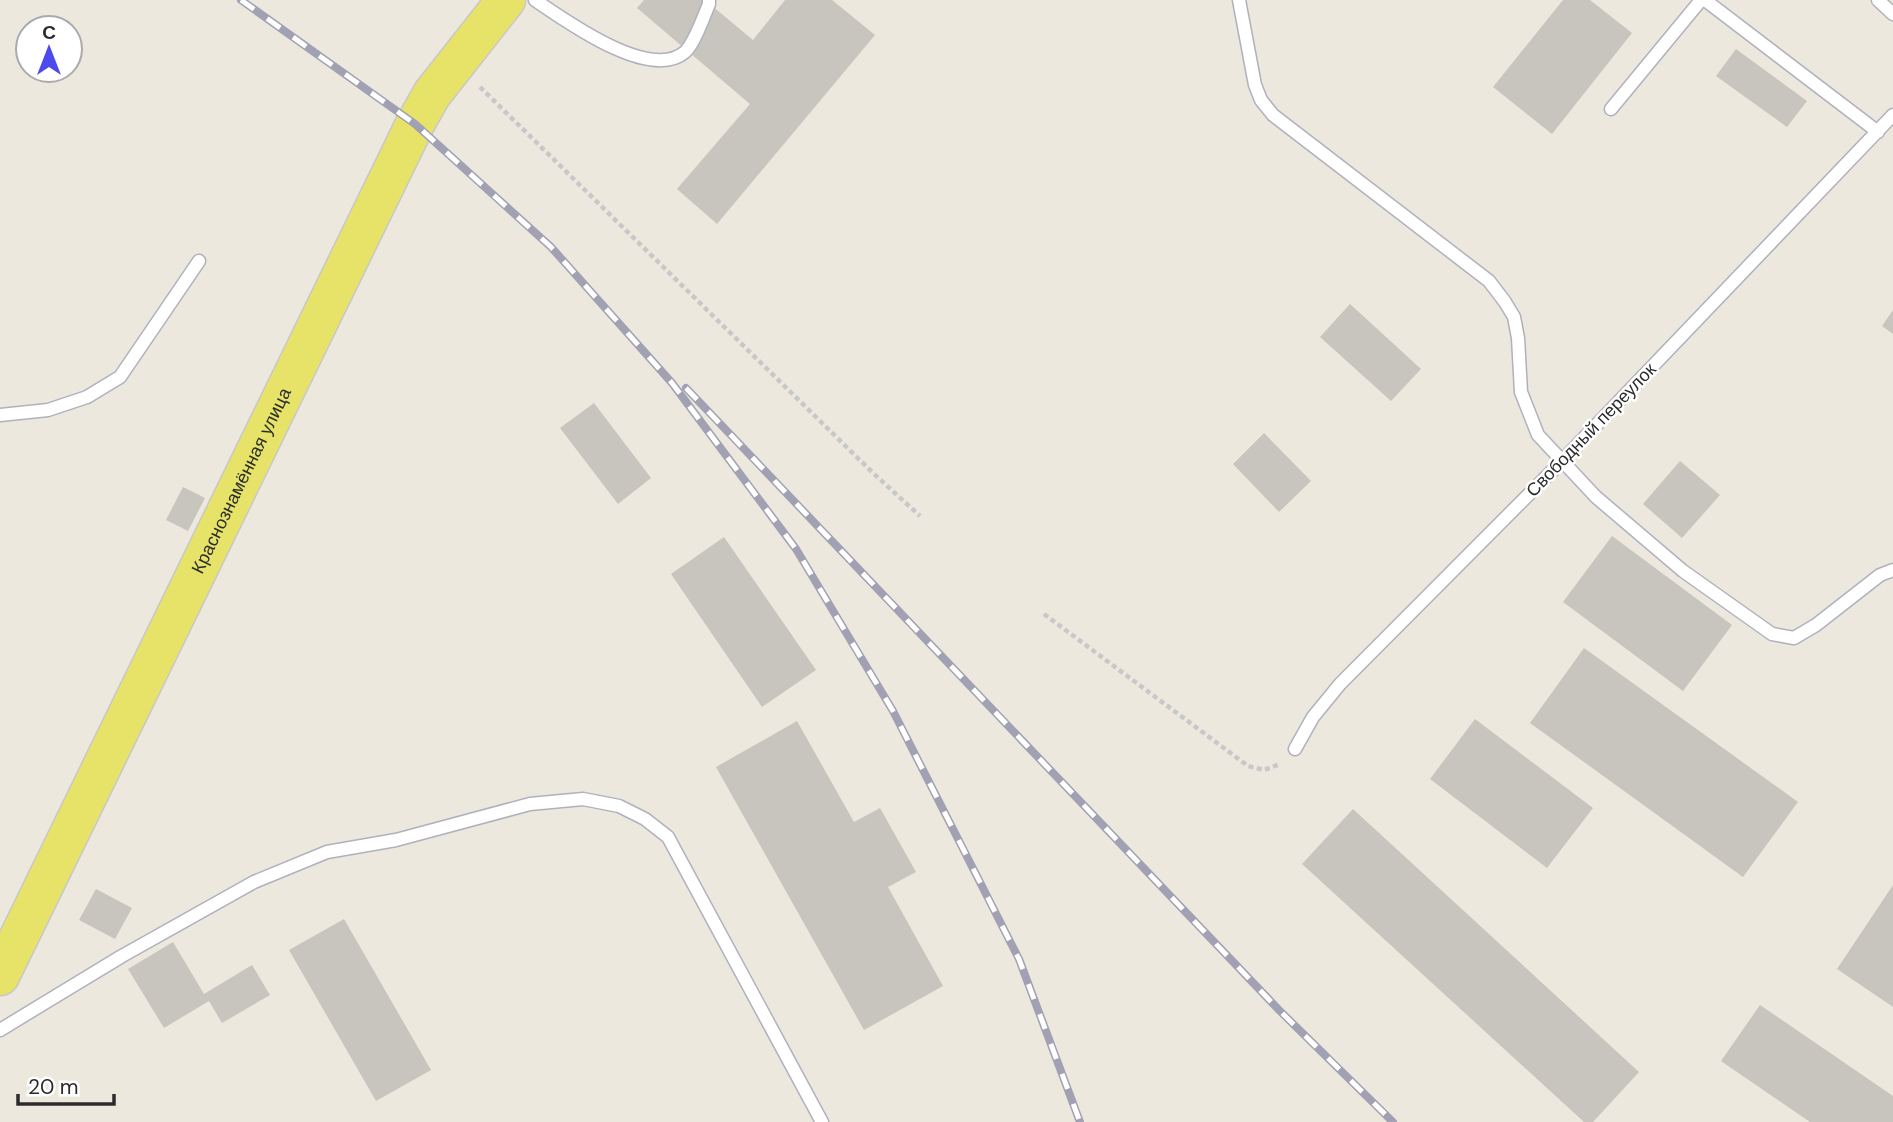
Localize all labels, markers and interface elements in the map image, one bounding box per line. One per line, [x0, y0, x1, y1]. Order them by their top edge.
north arrow [14, 14, 84, 84]
text: С [42, 20, 56, 45]
street label: Свободный переулок [1521, 358, 1661, 502]
street label: Краснознамённая улица [186, 383, 297, 578]
scale bar [18, 1062, 114, 1106]
text: 20 m [28, 1073, 79, 1101]

